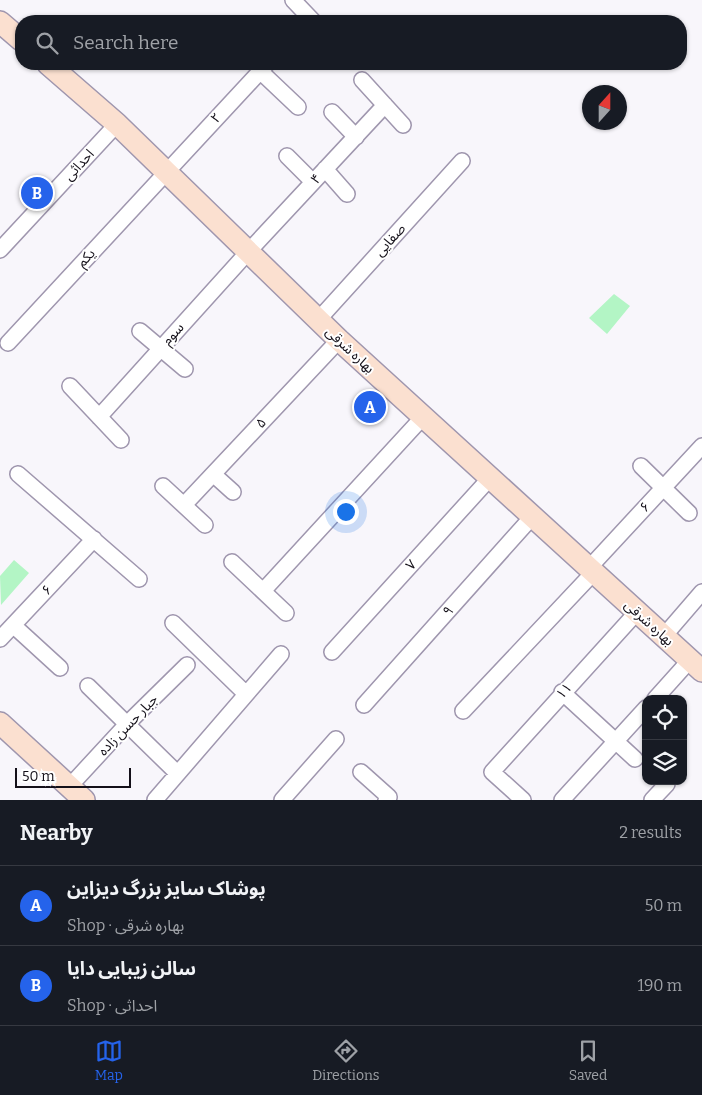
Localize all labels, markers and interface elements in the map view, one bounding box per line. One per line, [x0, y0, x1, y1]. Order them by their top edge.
search box [15, 15, 687, 70]
icon: search [33, 29, 61, 57]
text: Search here [73, 31, 178, 54]
north arrow [582, 85, 627, 130]
street label: ۲ [207, 109, 225, 127]
street label: احداثی [60, 146, 98, 184]
street label: ۴ [307, 170, 325, 188]
pin: B [21, 174, 53, 212]
street label: صفایی [371, 220, 409, 260]
street label: یکم [73, 245, 100, 272]
street label: سوم [159, 319, 189, 350]
street label: بهاره شرقی [322, 323, 378, 377]
pin: A [354, 388, 386, 426]
street label: ۵ [252, 414, 270, 432]
street label: ۶ [636, 498, 654, 516]
your location [333, 499, 359, 525]
street label: ۷ [402, 556, 420, 574]
street label: ۶ [38, 581, 56, 599]
street label: بهاره شرقی [621, 596, 677, 650]
street label: ۹ [439, 602, 457, 620]
street label: ۱۱ [552, 679, 576, 703]
street label: جبار حسن زاده [95, 691, 161, 759]
map controls [642, 695, 687, 785]
button: locate [642, 695, 687, 740]
button: layers [642, 740, 687, 785]
scale bar [15, 765, 131, 788]
text: 50 m [22, 768, 55, 785]
text: Nearby [20, 820, 93, 846]
text: 2 results [619, 823, 682, 842]
text: پوشاک سایز بزرگ دیزاین [67, 877, 266, 900]
text: A [30, 896, 42, 915]
text: 50 m [645, 896, 682, 915]
text: Shop · بهاره شرقی [67, 916, 184, 935]
text: سالن زیبایی دایا [67, 957, 196, 980]
text: B [31, 976, 41, 995]
text: 190 m [637, 976, 682, 995]
text: Shop · احداثی [67, 996, 157, 1015]
tab: Map [95, 1037, 123, 1084]
tab: Directions [312, 1037, 380, 1084]
tab: Saved [569, 1037, 607, 1084]

